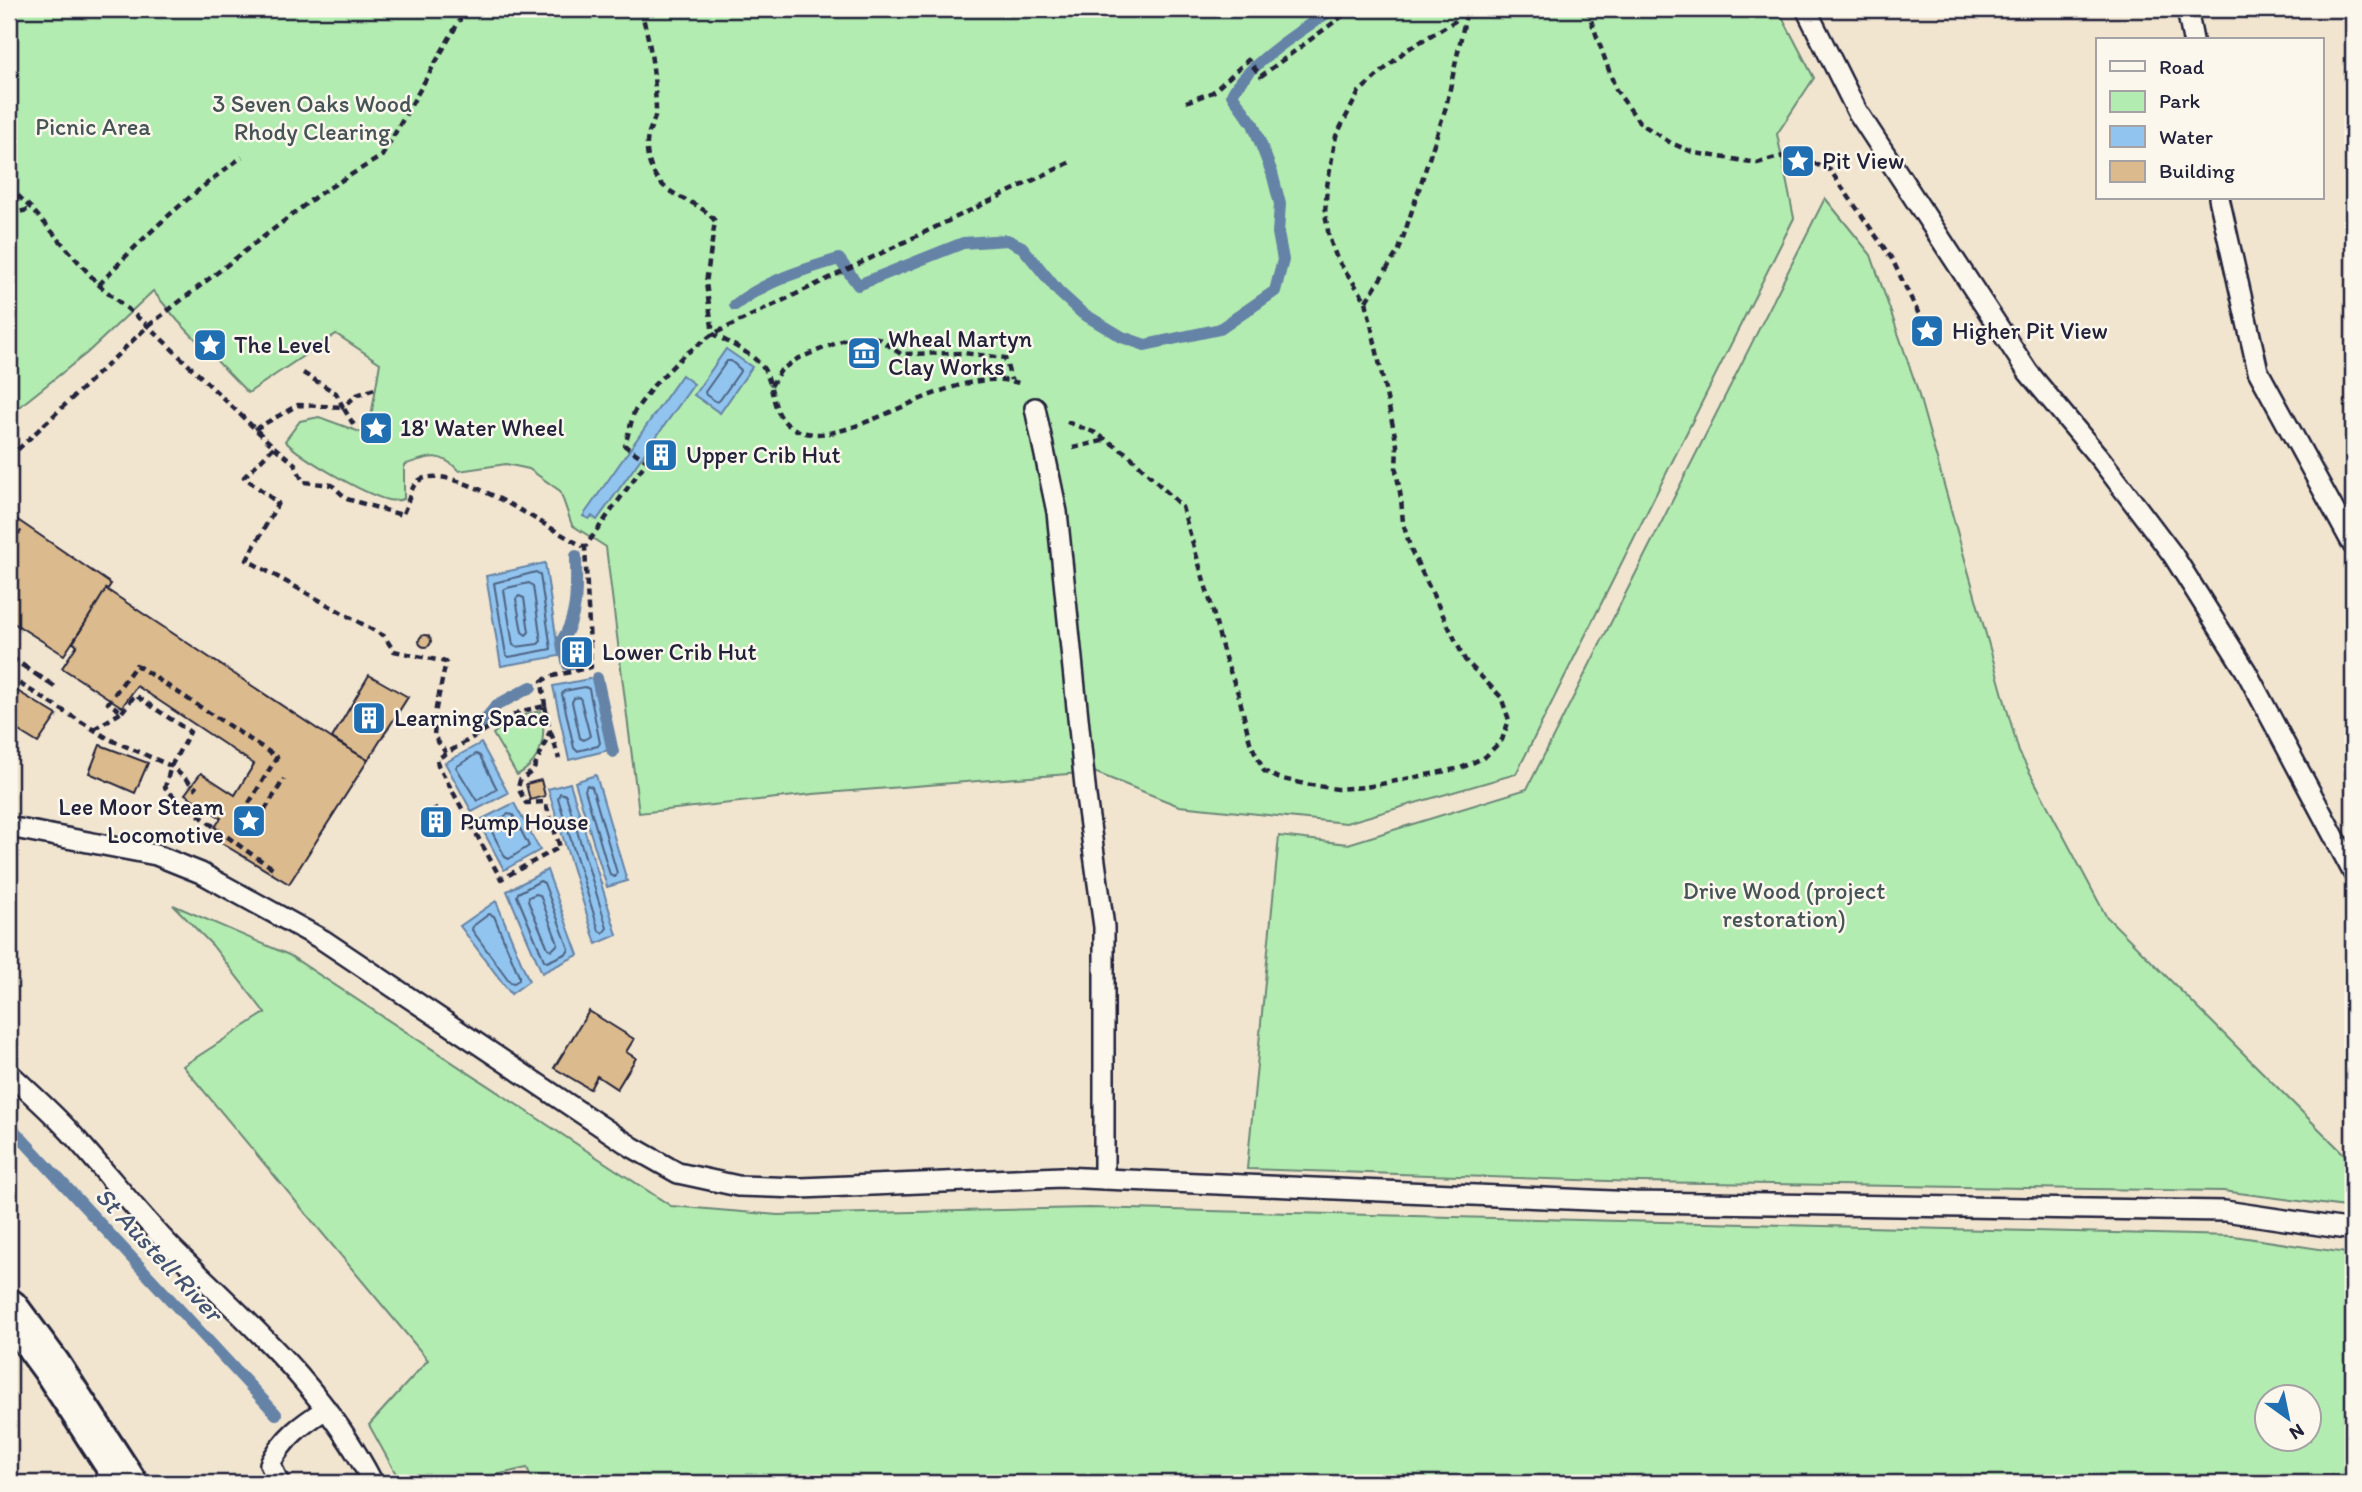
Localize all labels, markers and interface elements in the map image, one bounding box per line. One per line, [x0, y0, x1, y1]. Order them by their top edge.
legend [2096, 38, 2324, 200]
text: Road [2159, 54, 2205, 79]
text: Park [2159, 88, 2201, 113]
park label: 3 Seven Oaks Wood Rhody Clearing [212, 89, 412, 146]
park label: Picnic Area [35, 112, 151, 141]
text: Water [2159, 124, 2213, 149]
place icon: Pit View [1779, 142, 1817, 180]
place label: Pit View [1822, 146, 1904, 175]
text: Building [2159, 158, 2235, 183]
place icon: Higher Pit View [1908, 312, 1946, 350]
place label: Higher Pit View [1952, 316, 2108, 345]
place label: Wheal Martyn Clay Works [888, 324, 1033, 381]
place icon: The Level [191, 326, 229, 364]
place label: The Level [234, 330, 330, 359]
museum icon: Wheal Martyn Clay Works [845, 334, 883, 372]
place icon: 18' Water Wheel [357, 409, 395, 447]
place label: 18' Water Wheel [400, 413, 564, 442]
building icon: Upper Crib Hut [642, 436, 680, 474]
place label: Upper Crib Hut [686, 440, 841, 469]
building icon: Lower Crib Hut [558, 633, 596, 671]
place label: Lower Crib Hut [602, 637, 756, 666]
building icon: Learning Space [350, 699, 388, 737]
place label: Learning Space [394, 703, 550, 732]
place label: Lee Moor Steam Locomotive [58, 792, 224, 849]
place icon: Lee Moor Steam Locomotive [230, 802, 268, 840]
building icon: Pump House [417, 803, 455, 841]
place label: Pump House [460, 807, 589, 836]
park label: Drive Wood (project restoration) [1683, 876, 1885, 933]
water label: St Austell River [89, 1180, 231, 1330]
north arrow [2254, 1384, 2324, 1454]
text: N [2285, 1419, 2309, 1445]

